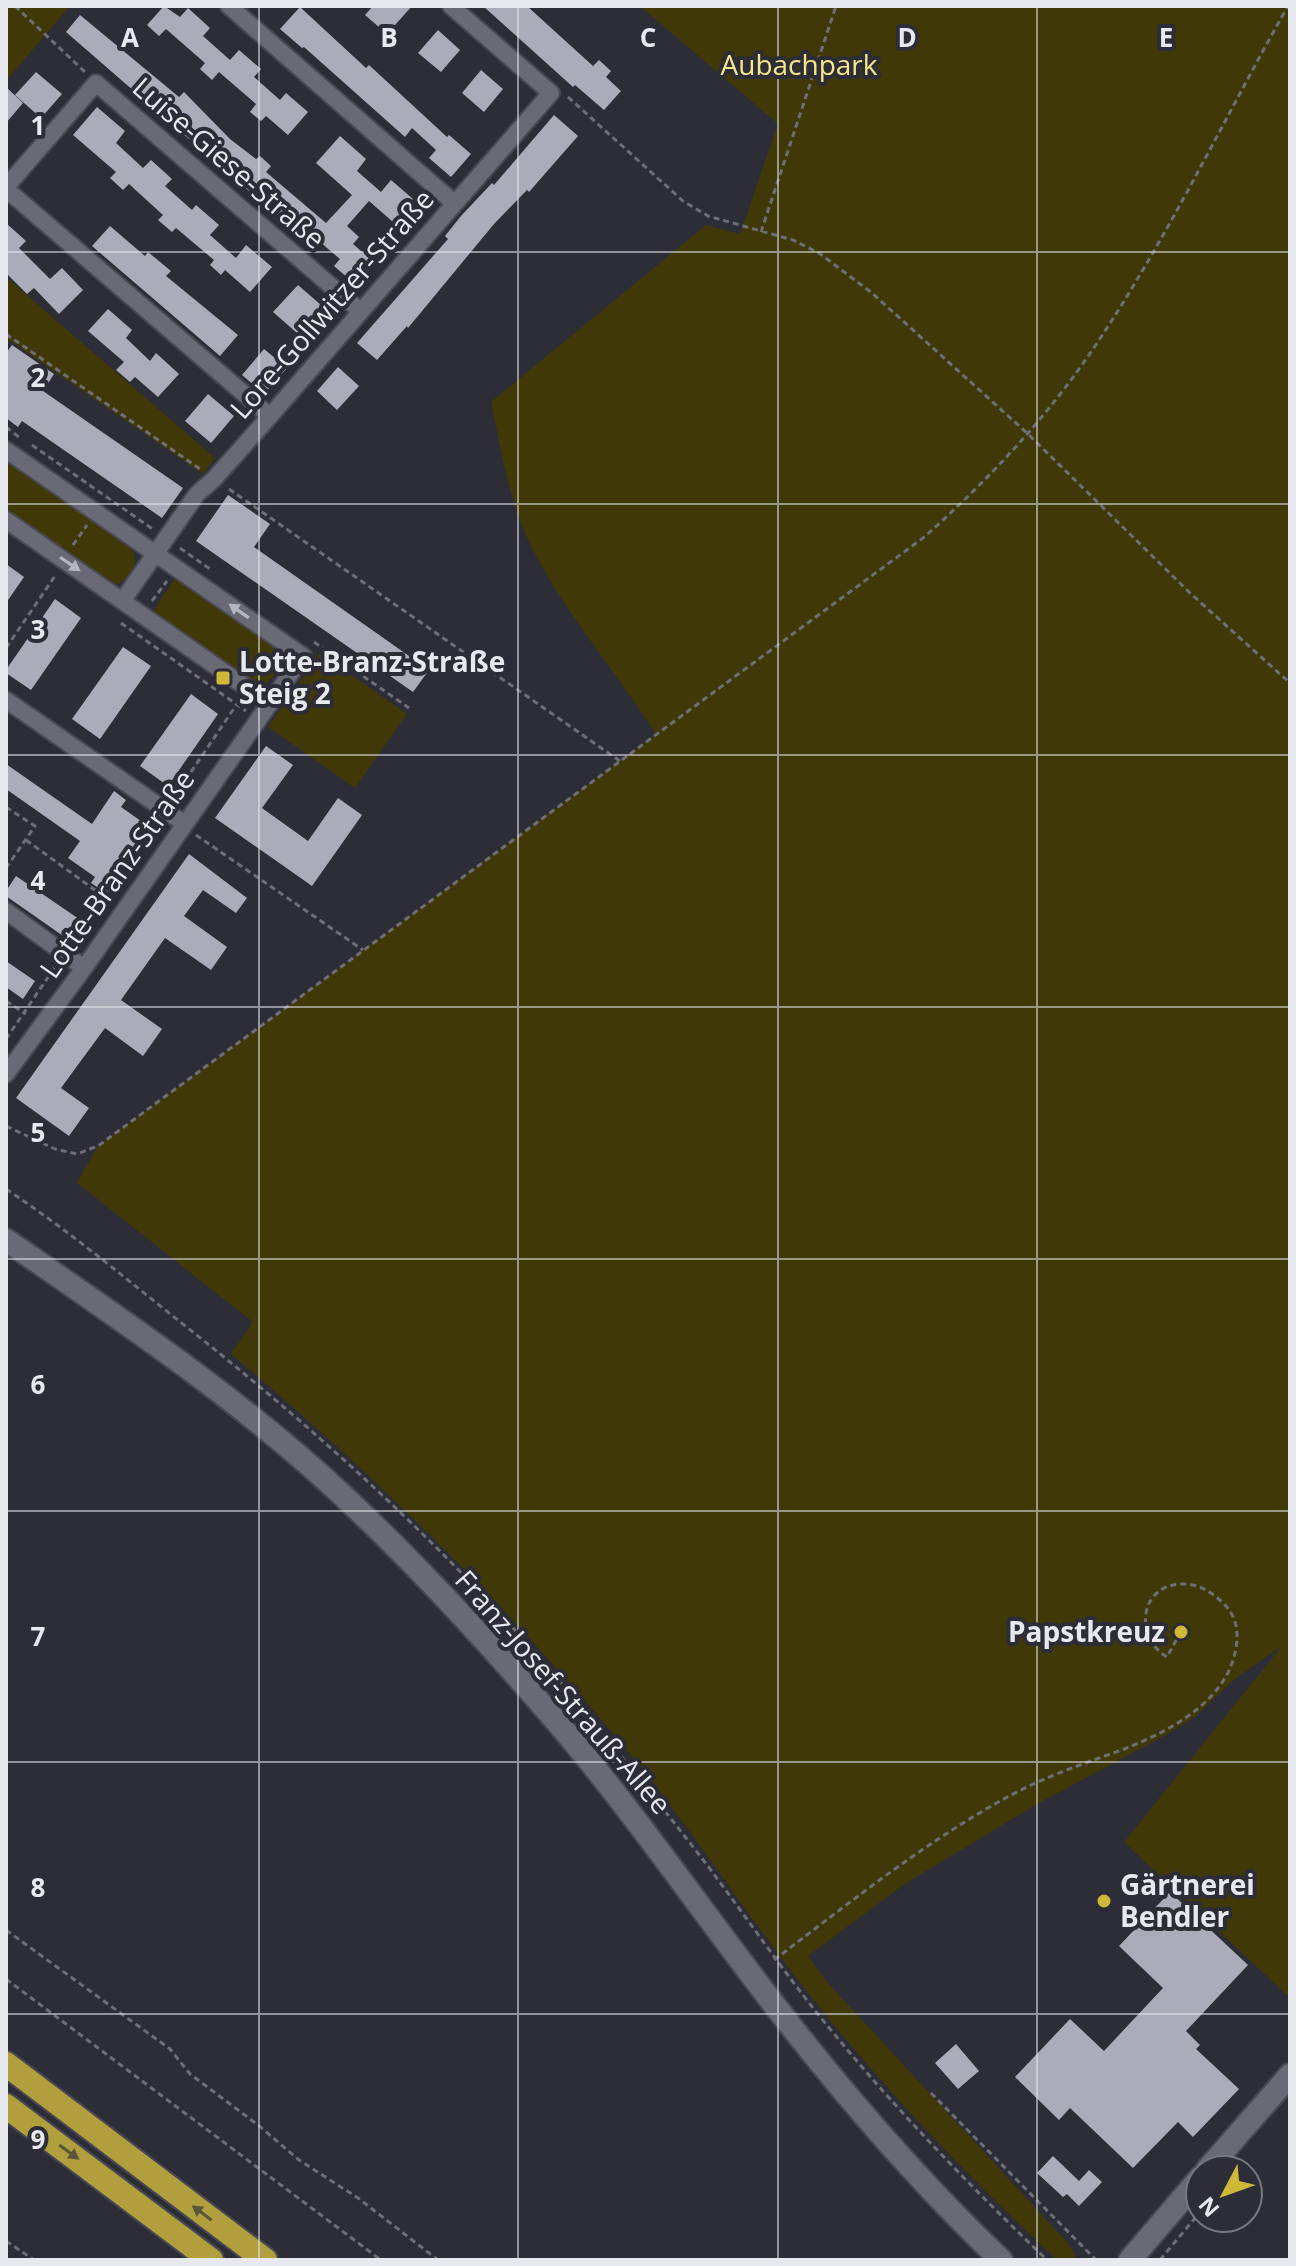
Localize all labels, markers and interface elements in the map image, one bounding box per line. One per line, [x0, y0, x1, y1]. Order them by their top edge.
text: A [121, 19, 139, 55]
text: B [380, 19, 398, 55]
text: C [640, 19, 656, 55]
text: D [897, 19, 917, 55]
text: E [1159, 19, 1173, 55]
park label: Aubachpark [721, 45, 878, 83]
street label: Luise-Giese-Straße [125, 68, 334, 257]
text: 1 [31, 107, 45, 143]
street label: Lore-Gollwitzer-Straße [221, 180, 442, 426]
text: 2 [31, 359, 46, 395]
one-way arrow [60, 556, 81, 571]
one-way arrow [228, 604, 249, 619]
text: 3 [31, 611, 45, 647]
place label: Lotte-Branz-Straße Steig 2 [239, 642, 505, 712]
marker: Lotte-Branz-Straße Steig 2 [214, 669, 232, 687]
street label: Lotte-Branz-Straße [30, 762, 202, 985]
text: 4 [31, 862, 46, 898]
text: 5 [31, 1114, 45, 1150]
text: 6 [31, 1366, 46, 1402]
street label: Franz-Josef-Strauß-Allee [447, 1561, 680, 1821]
place label: Papstkreuz [1008, 1612, 1165, 1650]
text: 7 [31, 1618, 46, 1654]
marker: Papstkreuz [1172, 1623, 1190, 1641]
place label: Gärtnerei Bendler [1120, 1865, 1255, 1935]
text: 8 [31, 1869, 45, 1905]
marker: Gärtnerei Bendler [1095, 1892, 1113, 1910]
text: 9 [31, 2121, 45, 2157]
one-way arrow [59, 2144, 79, 2160]
north arrow [1184, 2154, 1264, 2234]
text: N [1191, 2191, 1225, 2224]
one-way arrow [192, 2205, 213, 2221]

